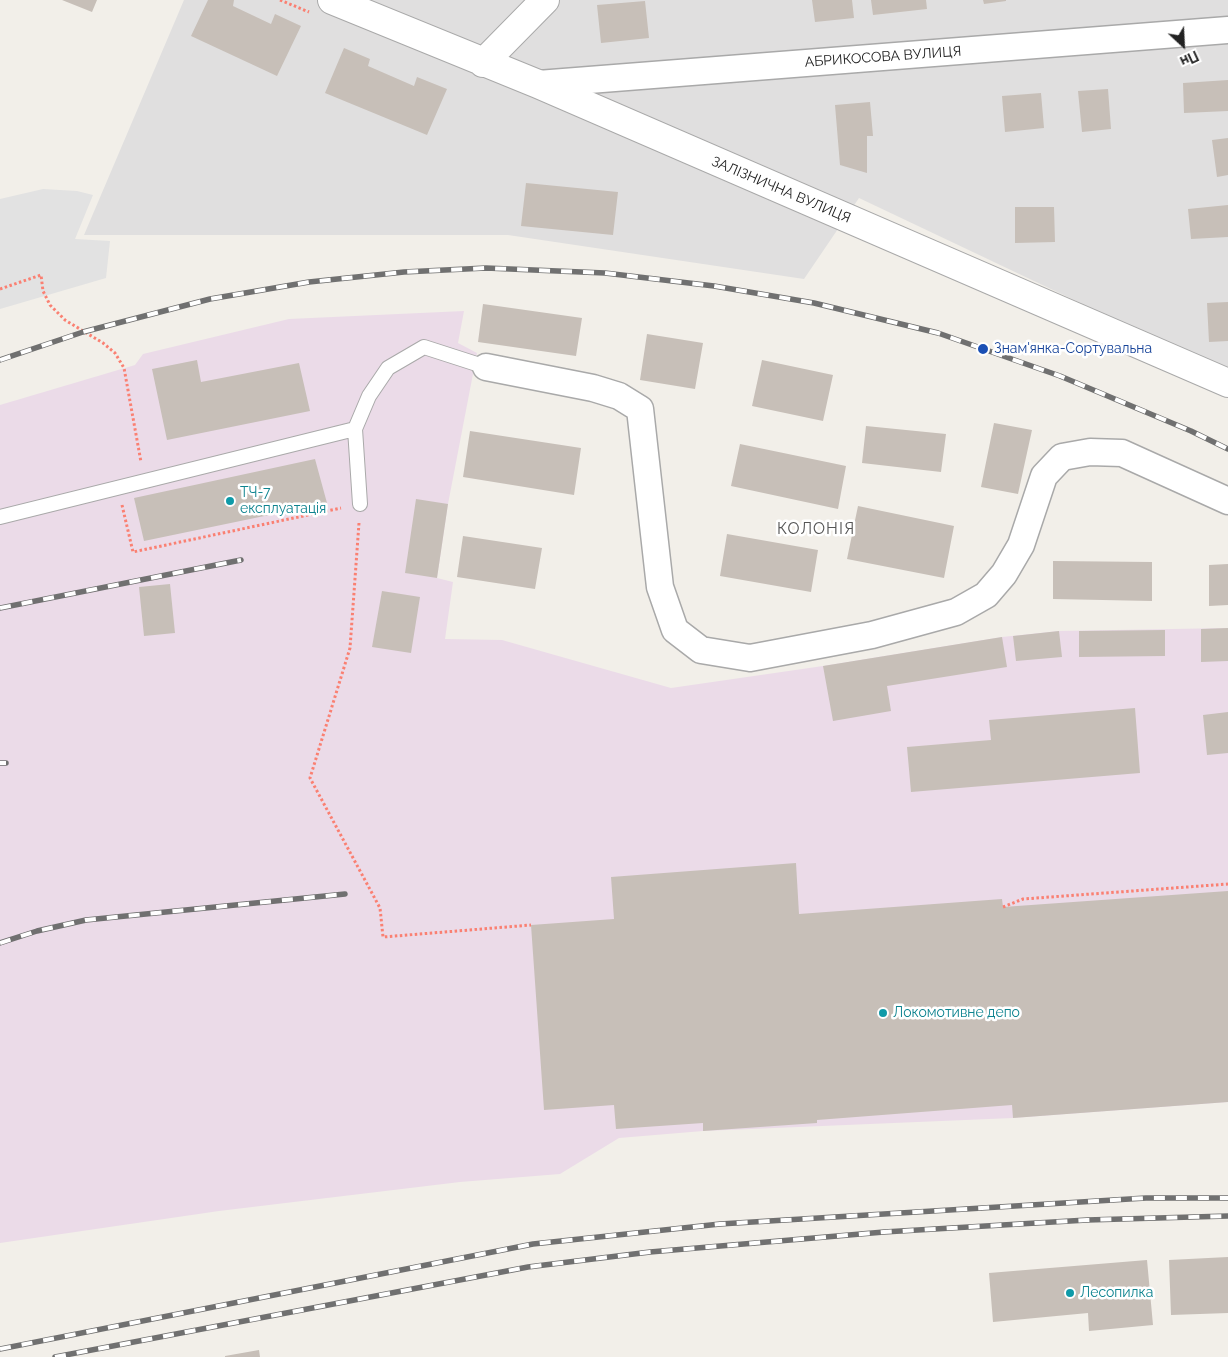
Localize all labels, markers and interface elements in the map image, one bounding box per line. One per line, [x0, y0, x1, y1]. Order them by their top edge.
north arrow [1158, 20, 1208, 70]
street label: АБРИКОСОВА ВУЛИЦЯ [804, 43, 962, 71]
text: Пн [1178, 47, 1201, 70]
street label: ЗАЛІЗНИЧНА ВУЛИЦЯ [709, 153, 853, 227]
place label: Знам'янка-Сортувальна [994, 341, 1152, 357]
marker: Знам'янка-Сортувальна [976, 342, 990, 356]
place label: ТЧ-7 експлуатація [240, 485, 326, 518]
marker: ТЧ-7 експлуатація [224, 495, 236, 507]
district label: КОЛОНІЯ [776, 519, 856, 539]
place label: Локомотивне депо [893, 1005, 1020, 1021]
marker: Локомотивне депо [877, 1007, 889, 1019]
place label: Лесопилка [1080, 1285, 1153, 1301]
marker: Лесопилка [1064, 1287, 1076, 1299]

